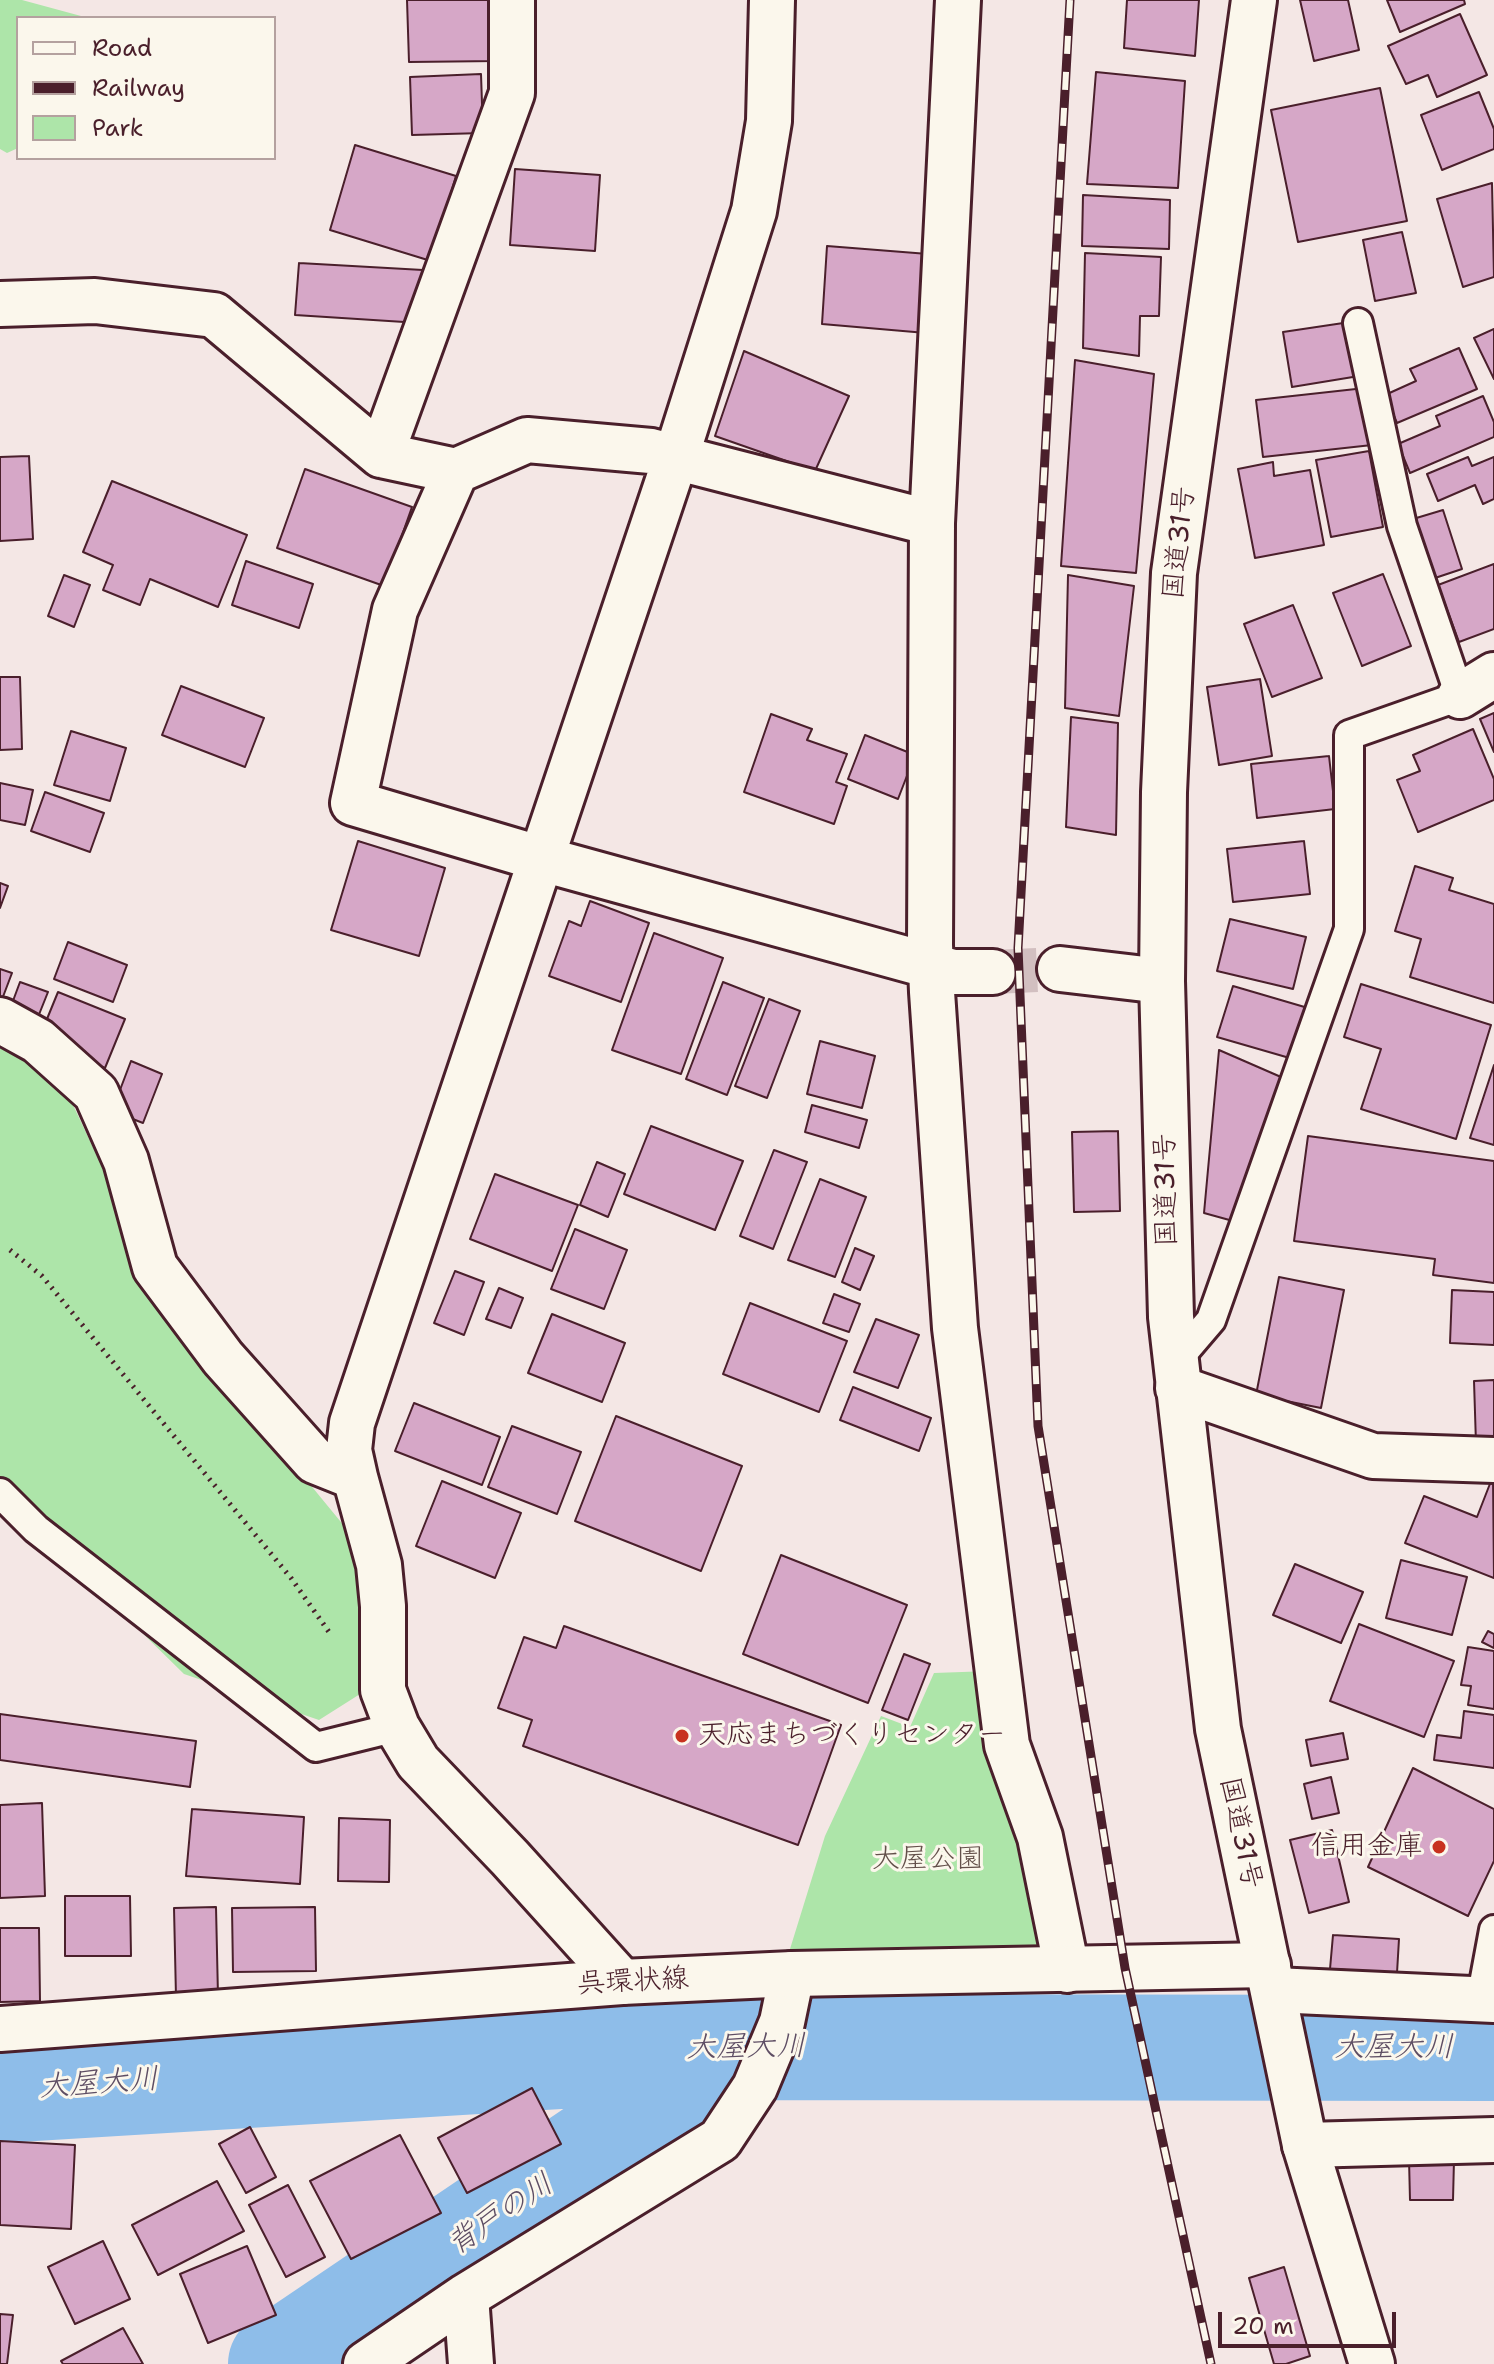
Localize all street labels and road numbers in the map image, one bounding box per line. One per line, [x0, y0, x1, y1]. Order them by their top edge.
street label: 国道31号 [1157, 485, 1203, 601]
street label: 国道31号 [1149, 1133, 1185, 1247]
street label: 国道31号 [1212, 1774, 1268, 1892]
street label: 呉環状線 [576, 1962, 690, 2002]

